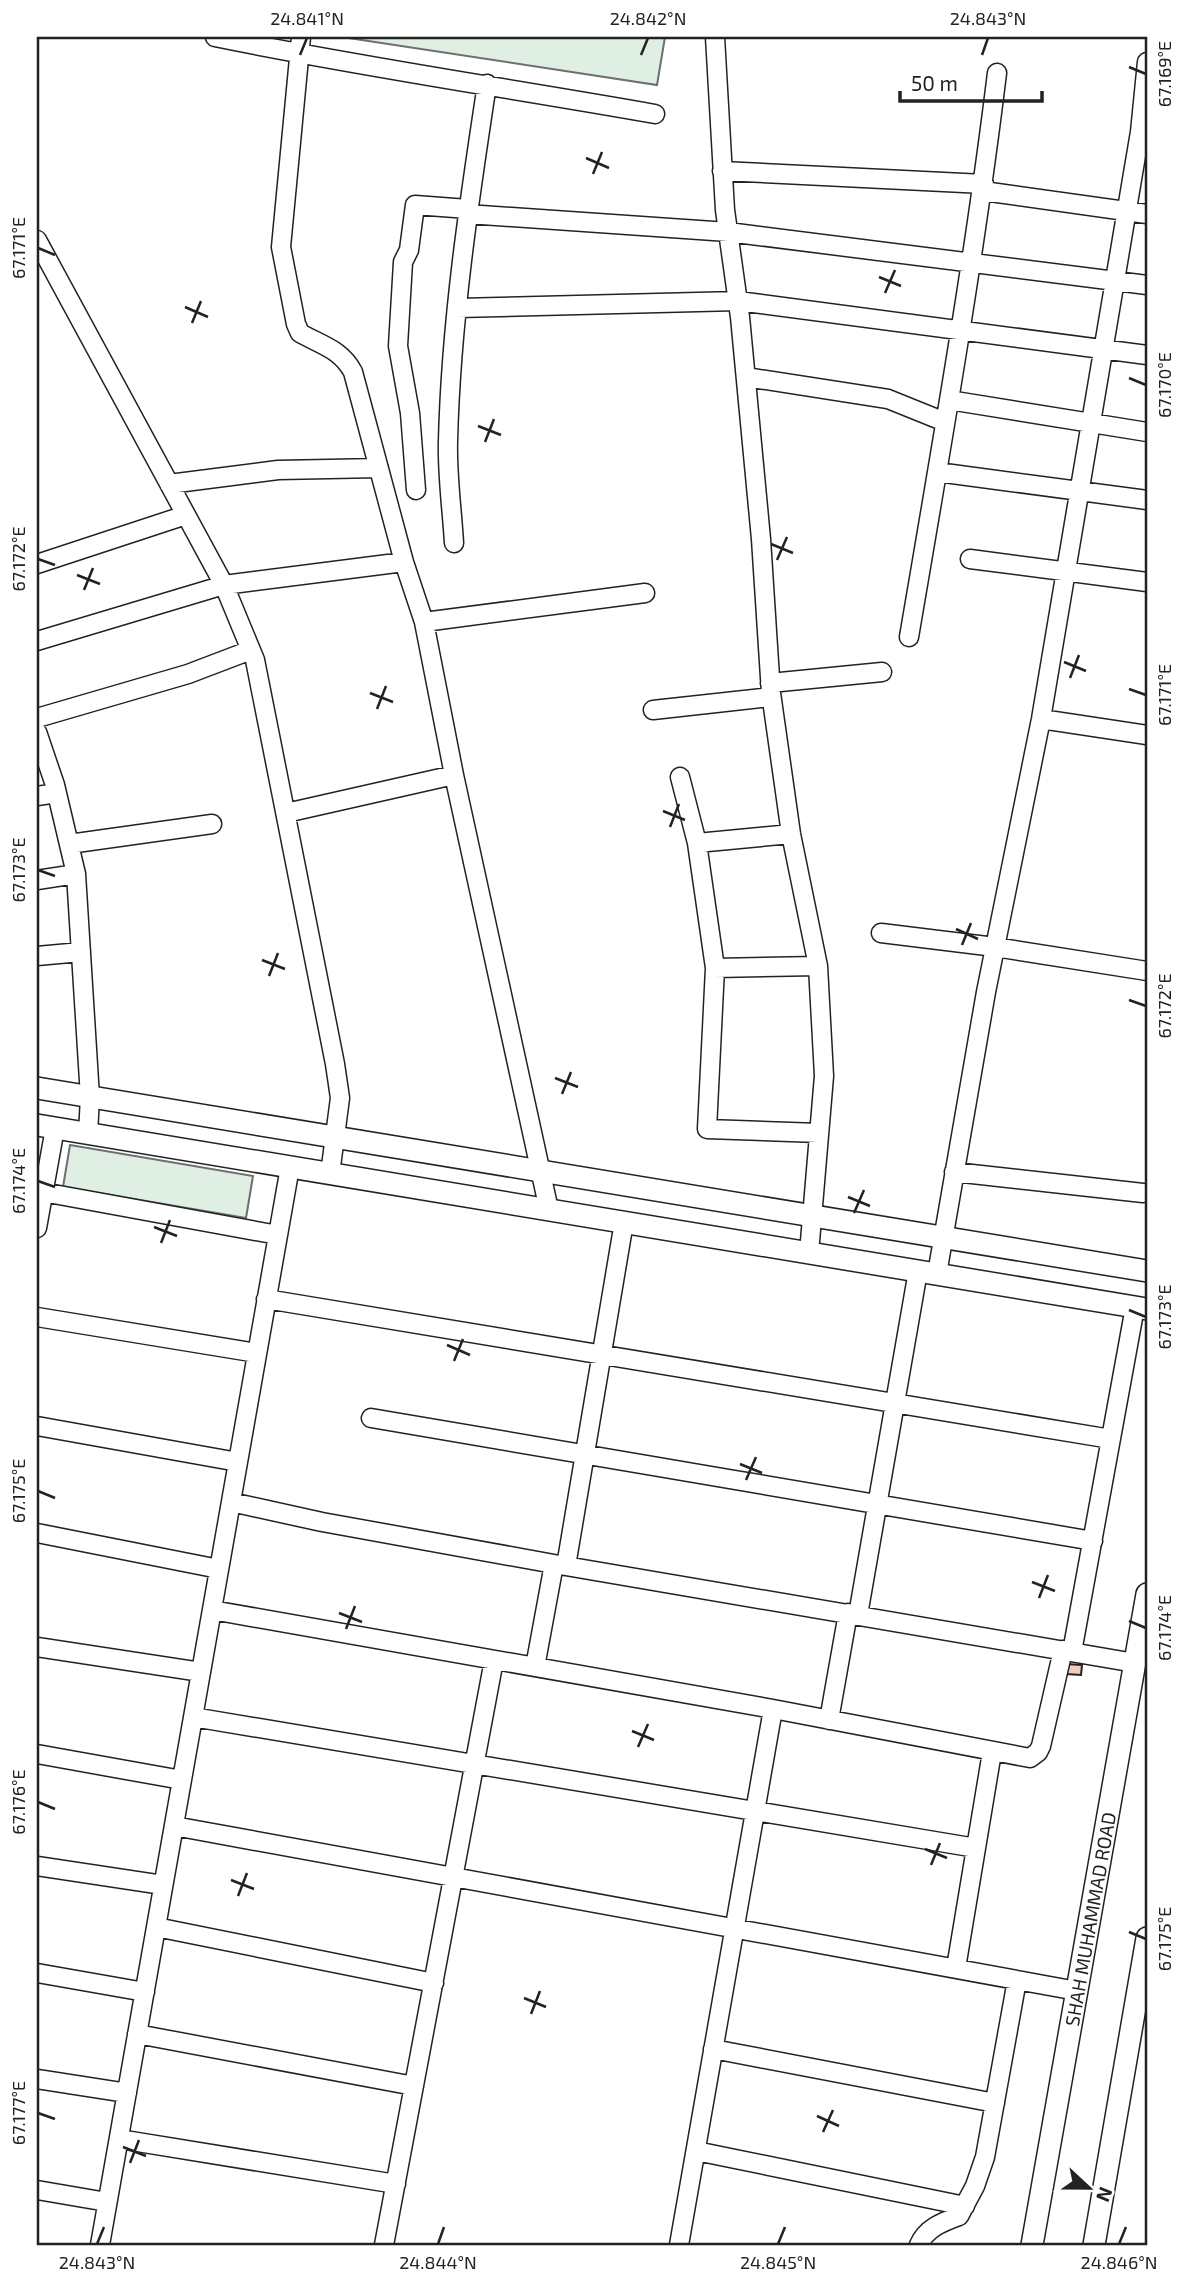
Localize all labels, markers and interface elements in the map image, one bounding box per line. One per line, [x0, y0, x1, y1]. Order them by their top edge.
text: 24.841°N [270, 7, 344, 29]
text: 24.842°N [610, 7, 686, 29]
text: 24.843°N [950, 7, 1026, 29]
text: 67.169°E [1153, 41, 1175, 107]
scale bar [900, 60, 1042, 104]
text: 50 m [911, 70, 958, 95]
text: 67.171°E [7, 217, 29, 279]
text: 67.170°E [1153, 352, 1175, 418]
text: 67.172°E [7, 526, 29, 592]
text: 67.171°E [1153, 664, 1175, 726]
text: 67.173°E [7, 837, 29, 903]
text: 67.172°E [1153, 973, 1175, 1039]
text: 67.174°E [7, 1148, 29, 1214]
text: 67.173°E [1153, 1284, 1175, 1350]
text: 67.175°E [7, 1459, 29, 1523]
text: 67.174°E [1153, 1595, 1175, 1661]
text: 67.176°E [7, 1769, 29, 1835]
street label: SHAH MUHAMMAD ROAD [1059, 1810, 1120, 2028]
text: 67.175°E [1153, 1907, 1175, 1971]
text: 67.177°E [7, 2081, 29, 2145]
north arrow [1054, 2152, 1124, 2222]
text: N [1092, 2184, 1118, 2205]
text: 24.843°N [59, 2251, 135, 2273]
text: 24.844°N [399, 2251, 477, 2273]
text: 24.845°N [740, 2251, 816, 2273]
text: 24.846°N [1081, 2251, 1157, 2273]

